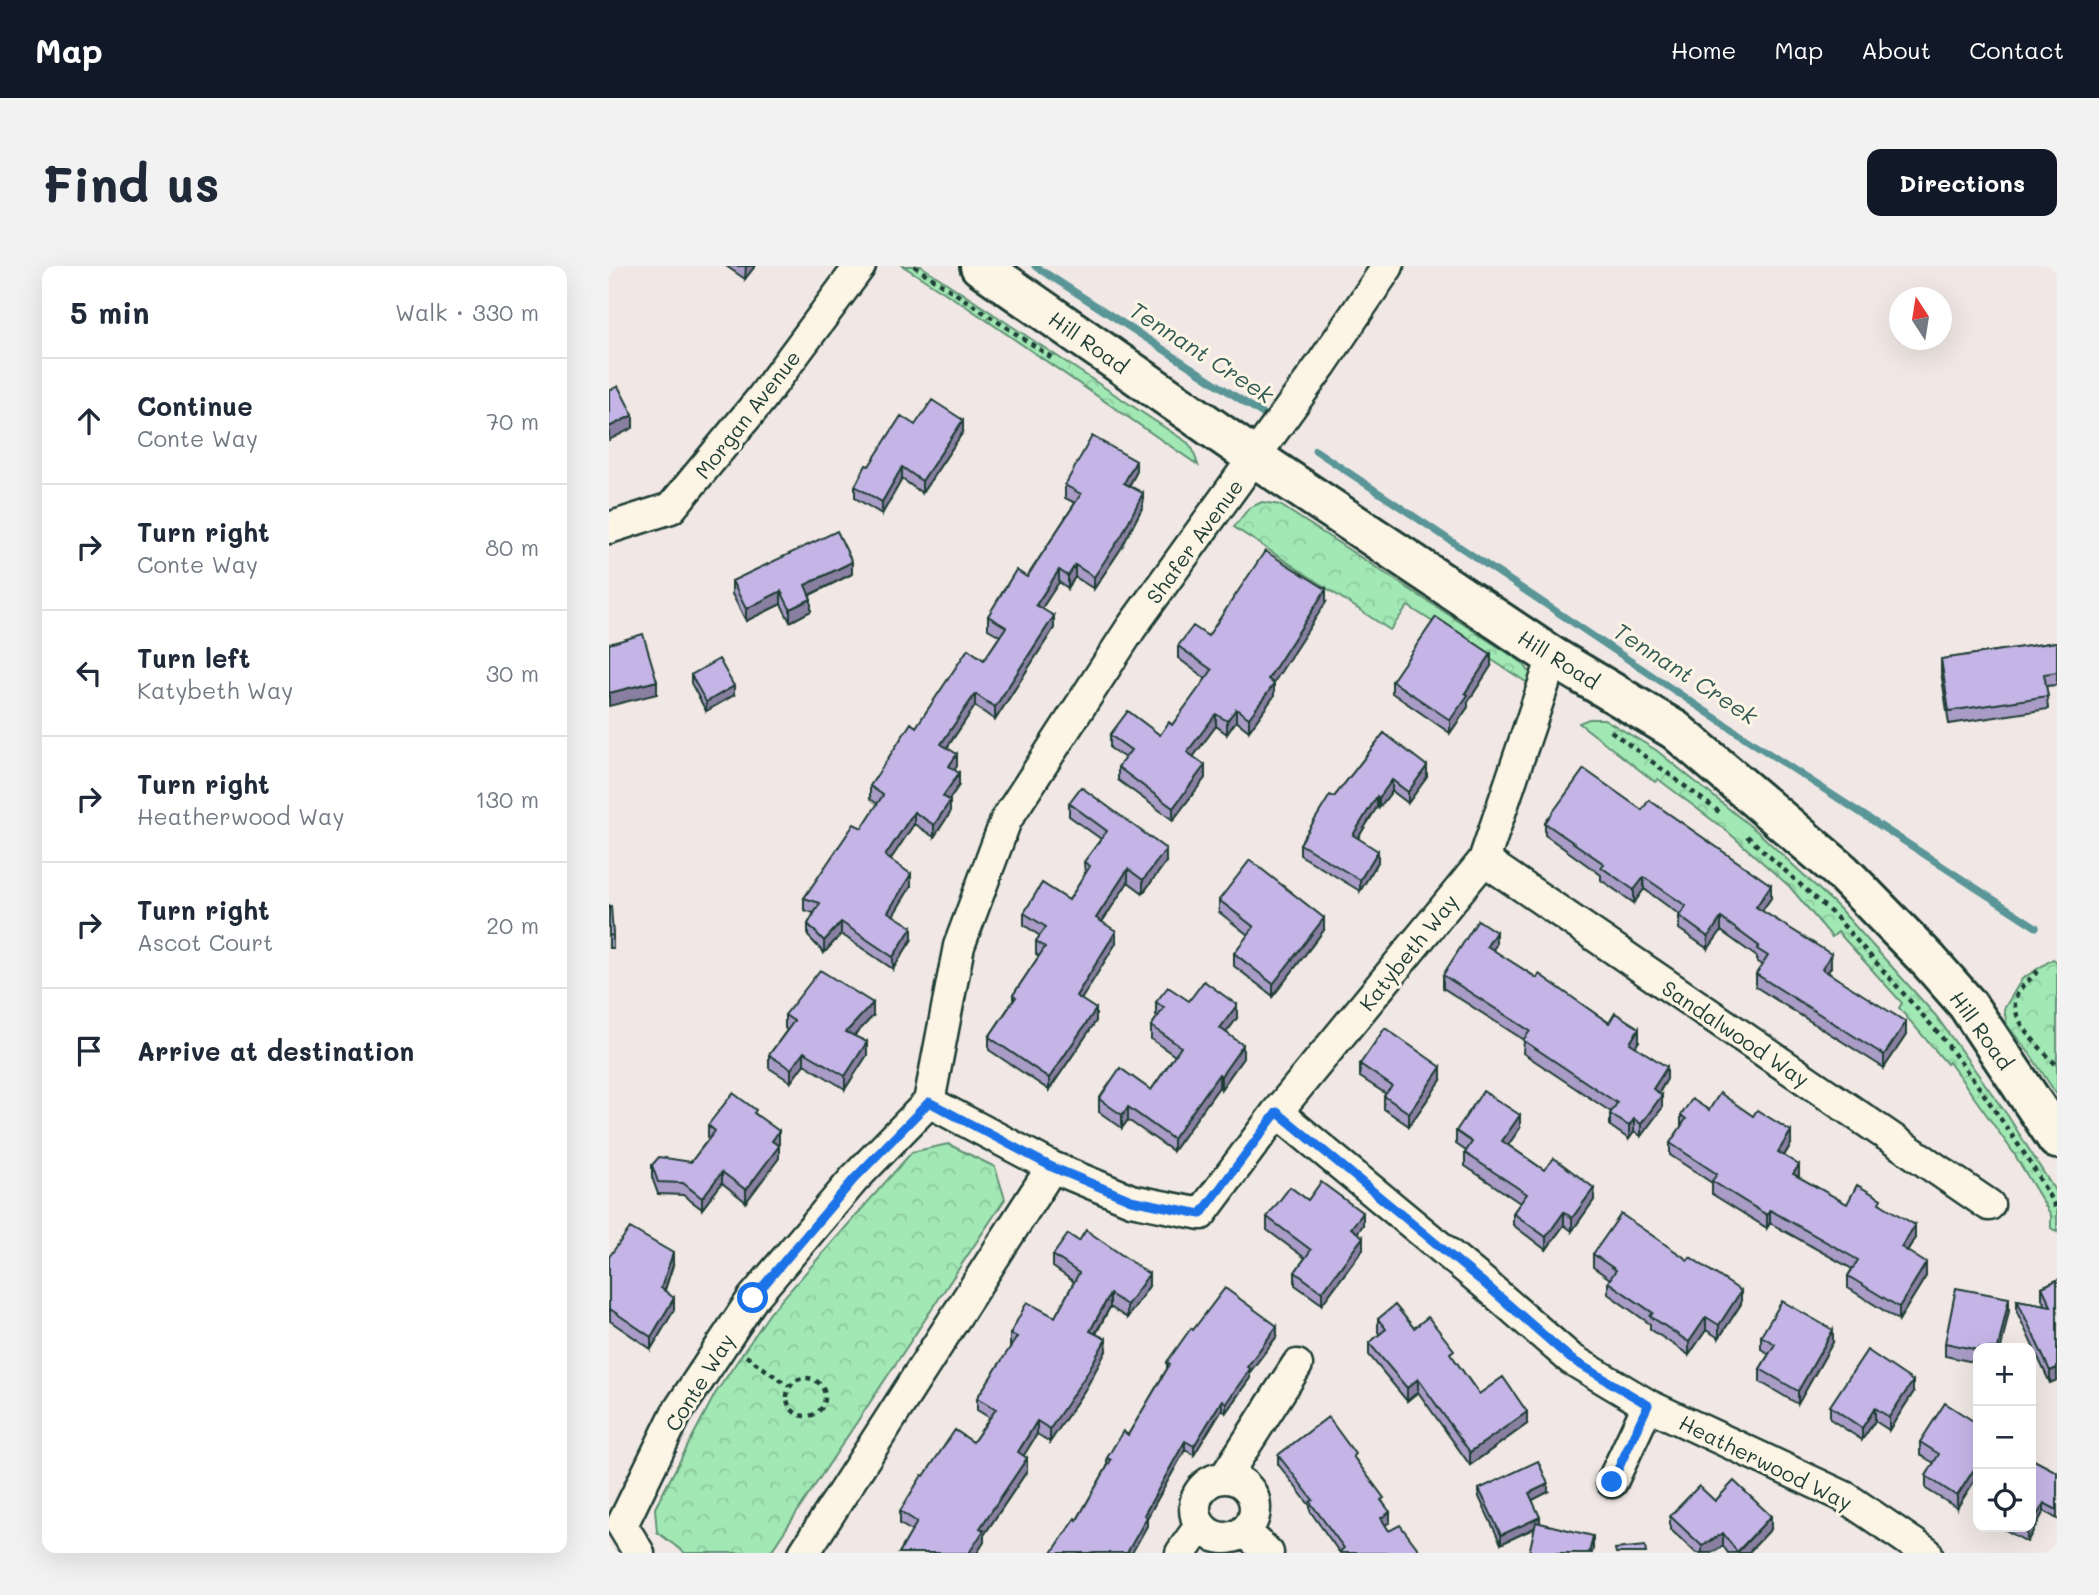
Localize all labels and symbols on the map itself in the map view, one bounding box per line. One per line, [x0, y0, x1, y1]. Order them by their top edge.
north arrow [1889, 287, 1952, 350]
water label: Tennant Creek [1124, 294, 1280, 410]
street label: Hill Road [1044, 305, 1134, 379]
street label: Morgan Avenue [688, 344, 806, 484]
street label: Shafer Avenue [1140, 473, 1248, 609]
water label: Tennant Creek [1608, 615, 1764, 731]
street label: Hill Road [1513, 623, 1605, 695]
street label: Katybeth Way [1353, 888, 1463, 1016]
street label: Sandalwood Way [1657, 974, 1815, 1092]
street label: Hill Road [1944, 985, 2020, 1075]
route start [737, 1282, 768, 1313]
street label: Conte Way [658, 1328, 740, 1436]
street label: Heatherwood Way [1675, 1408, 1857, 1516]
route end [1596, 1466, 1627, 1497]

